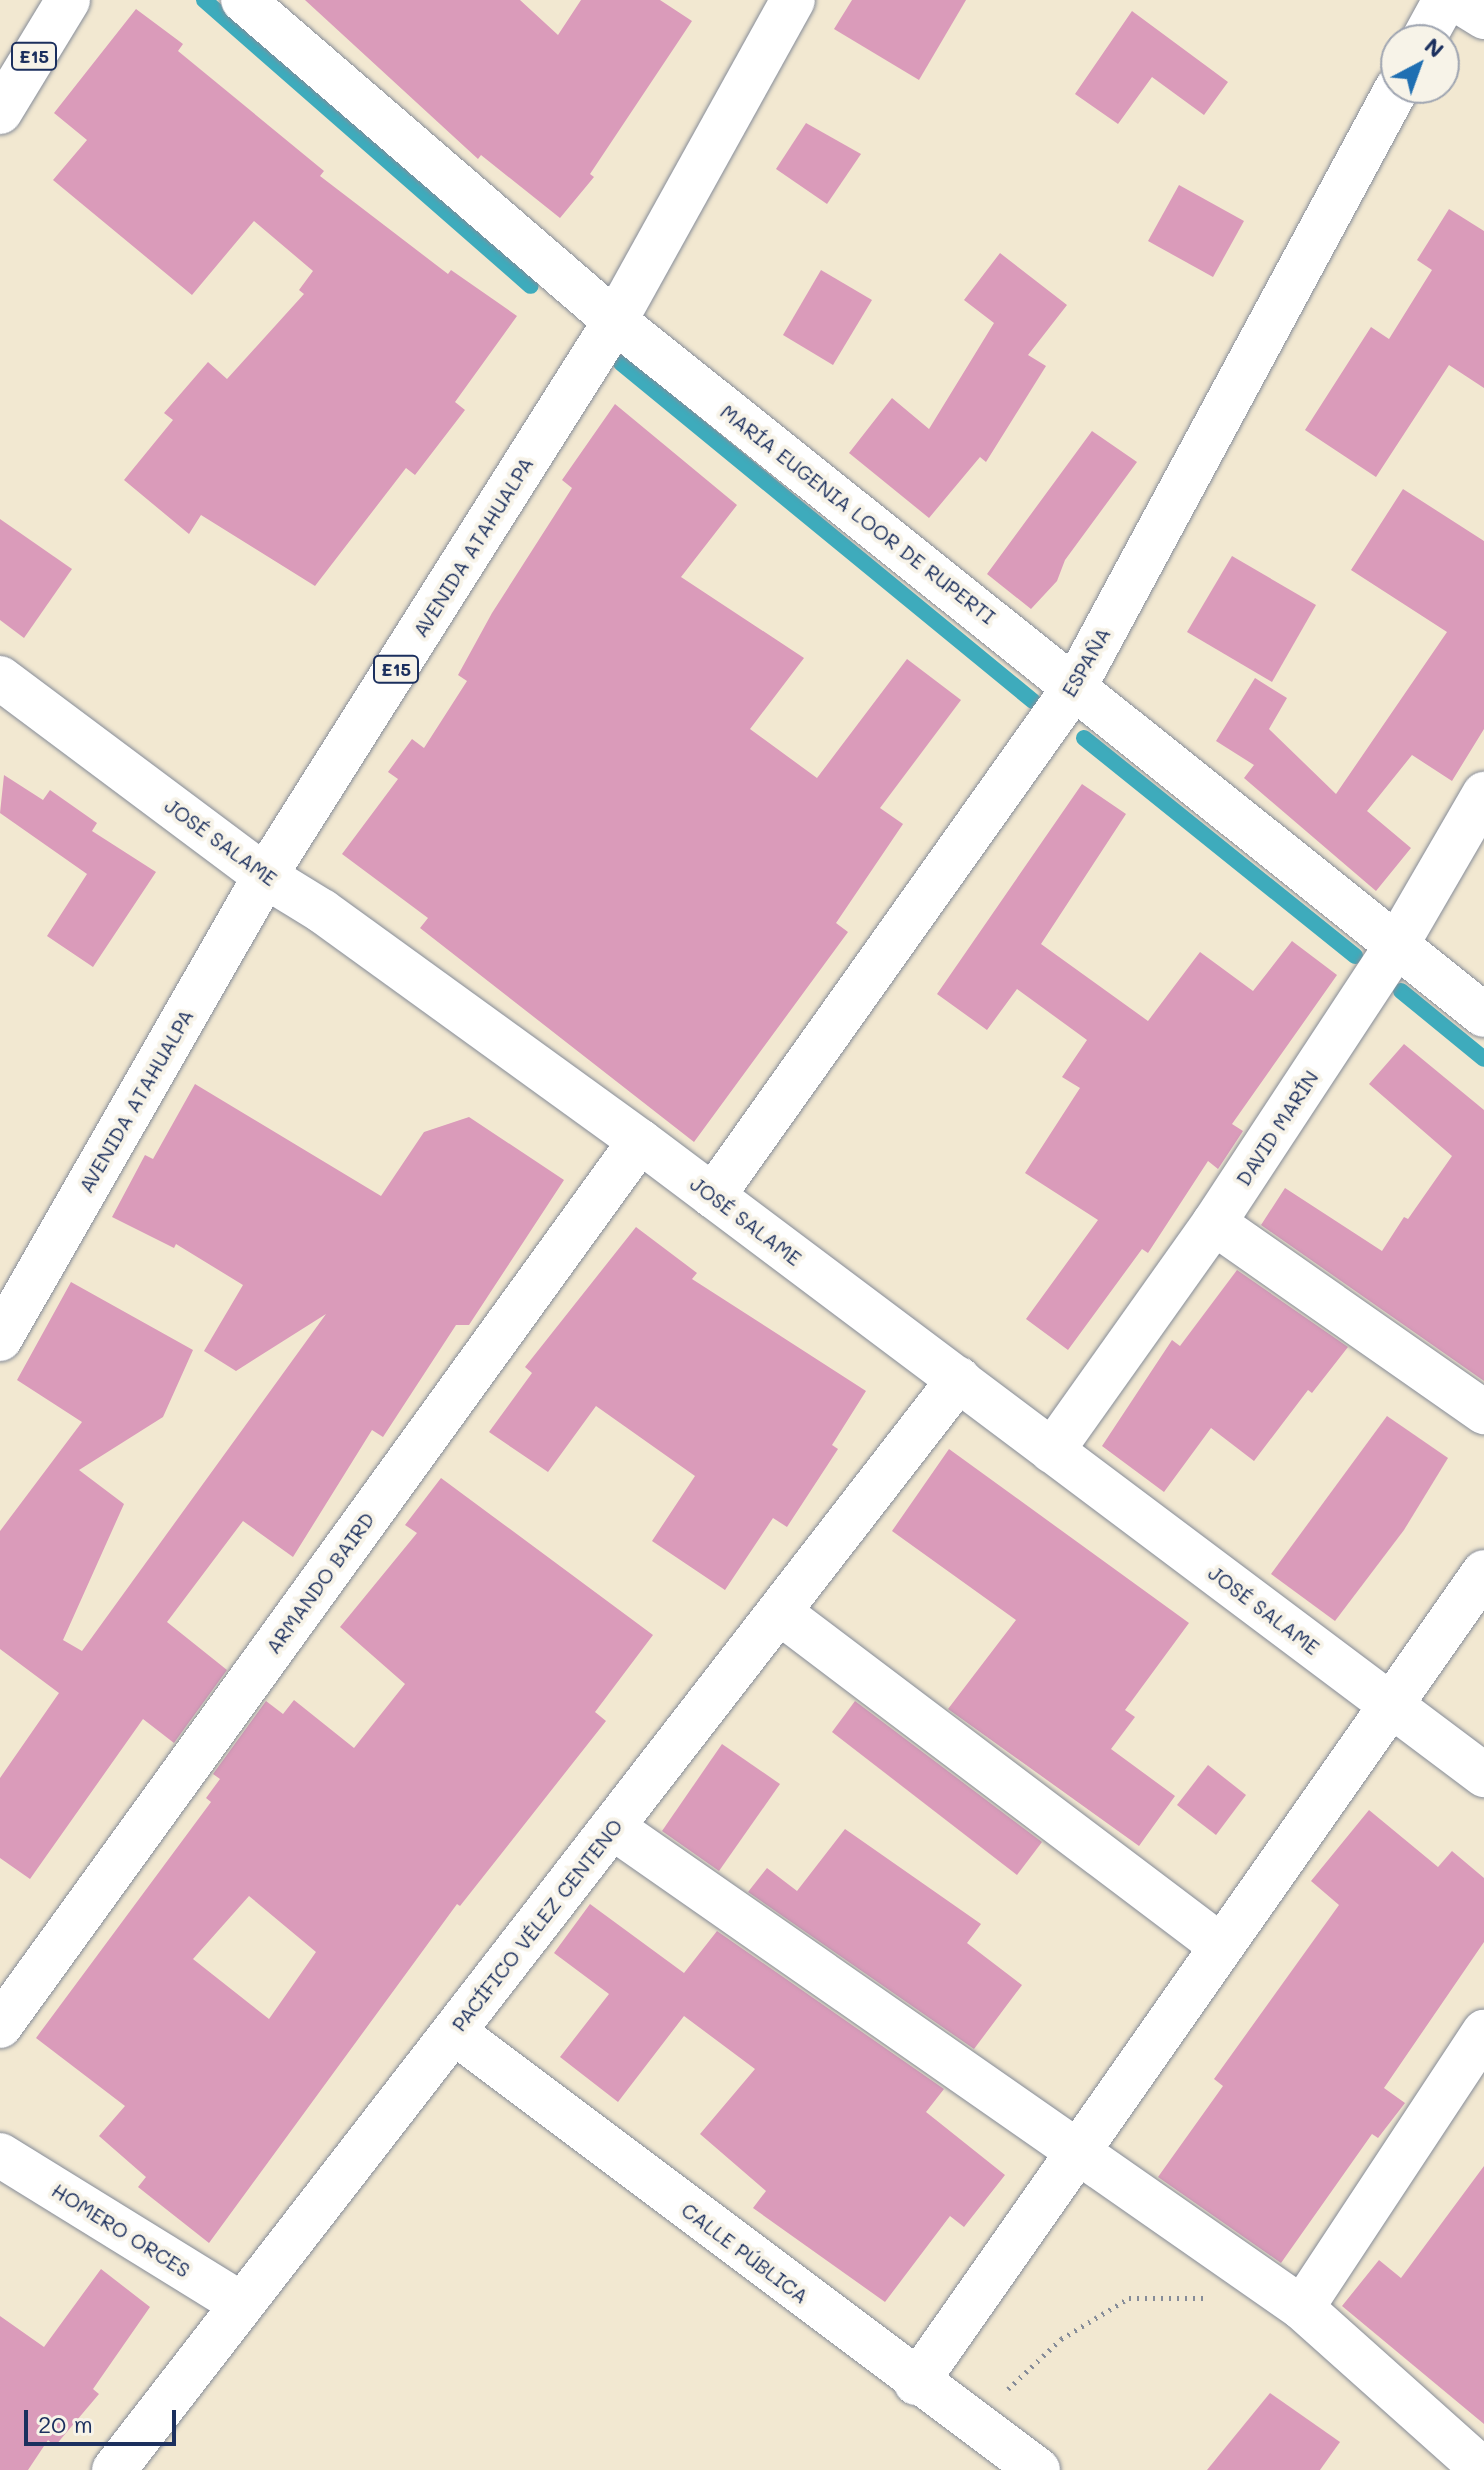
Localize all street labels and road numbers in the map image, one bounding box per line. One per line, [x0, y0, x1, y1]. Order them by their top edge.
road number: E15 [10, 42, 58, 70]
street label: MARÍA EUGENIA LOOR DE RUPERTI [716, 399, 1000, 629]
street label: AVENIDA ATAHUALPA [408, 452, 538, 642]
street label: ESPAÑA [1057, 623, 1115, 701]
road number: E15 [372, 655, 420, 683]
street label: JOSÉ SALAME [160, 793, 282, 891]
street label: AVENIDA ATAHUALPA [74, 1005, 198, 1197]
street label: DAVID MARÍN [1231, 1066, 1323, 1190]
street label: JOSÉ SALAME [686, 1171, 806, 1271]
street label: ARMANDO BAIRD [261, 1508, 379, 1658]
street label: JOSÉ SALAME [1204, 1560, 1324, 1660]
street label: PACÍFICO VÉLEZ CENTENO [447, 1814, 627, 2036]
street label: HOMERO ORCES [48, 2178, 194, 2282]
street label: CALLE PÚBLICA [677, 2198, 813, 2308]

